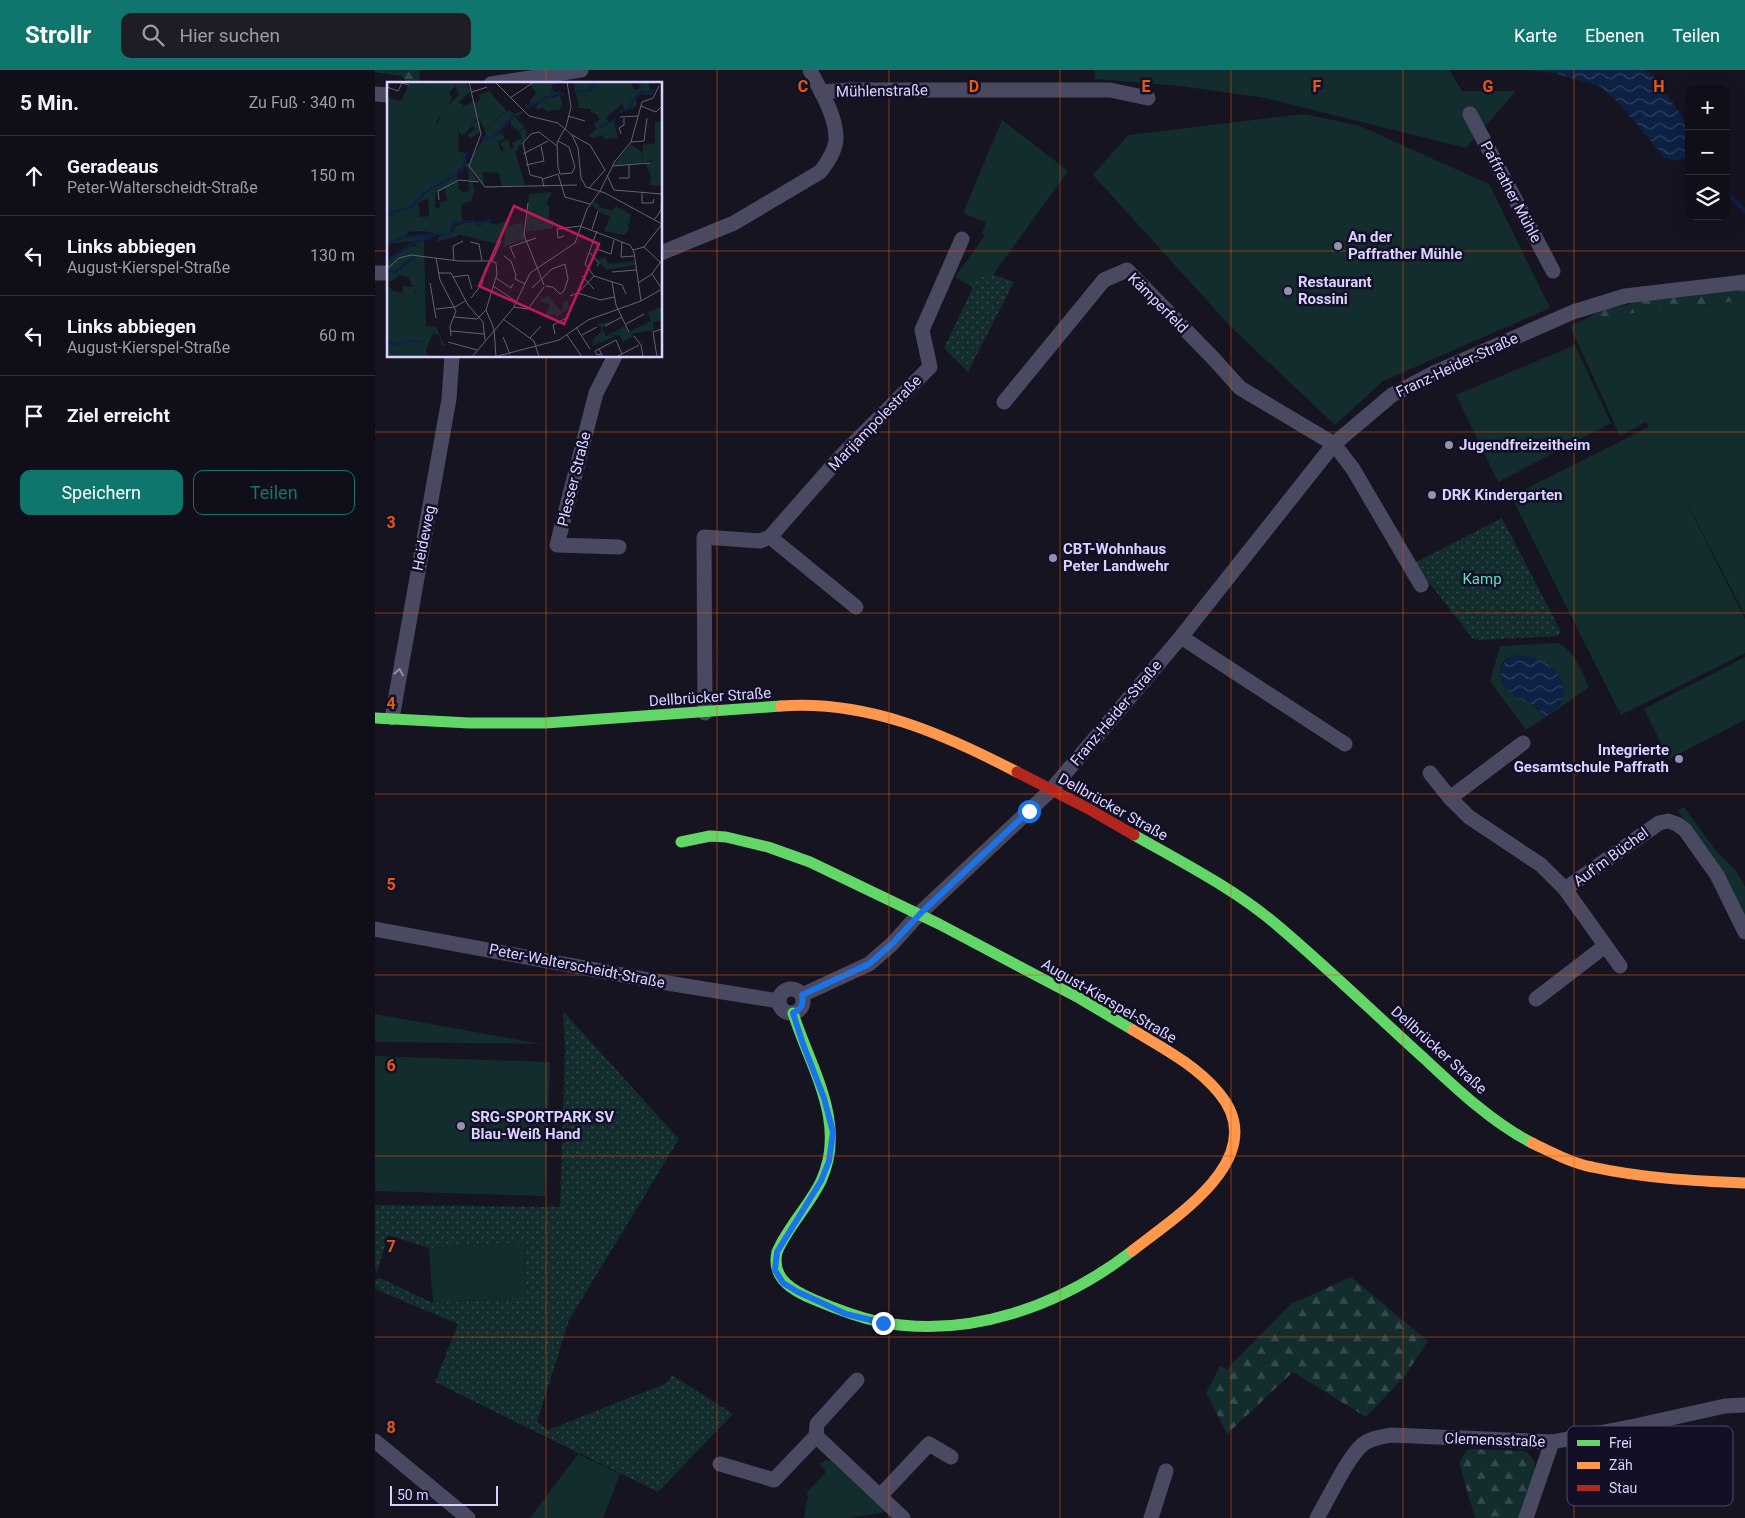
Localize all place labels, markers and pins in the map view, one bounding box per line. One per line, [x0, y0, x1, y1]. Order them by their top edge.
place label: An der Paffrather Mühle [1348, 228, 1462, 263]
marker: An der Paffrather Mühle [1332, 240, 1344, 252]
place label: Restaurant Rossini [1298, 273, 1372, 308]
marker: Restaurant Rossini [1282, 285, 1294, 297]
place label: Jugendfreizeitheim [1459, 436, 1590, 454]
marker: Jugendfreizeitheim [1443, 439, 1455, 451]
place label: DRK Kindergarten [1442, 486, 1562, 504]
marker: DRK Kindergarten [1426, 489, 1438, 501]
place label: CBT-Wohnhaus Peter Landwehr [1063, 540, 1170, 575]
marker: CBT-Wohnhaus Peter Landwehr [1047, 552, 1059, 564]
place label: Integrierte Gesamtschule Paffrath [1514, 741, 1669, 776]
marker: Integrierte Gesamtschule Paffrath [1673, 753, 1685, 765]
place label: SRG-SPORTPARK SV Blau-Weiß Hand [471, 1108, 614, 1143]
marker: SRG-SPORTPARK SV Blau-Weiß Hand [455, 1120, 467, 1132]

